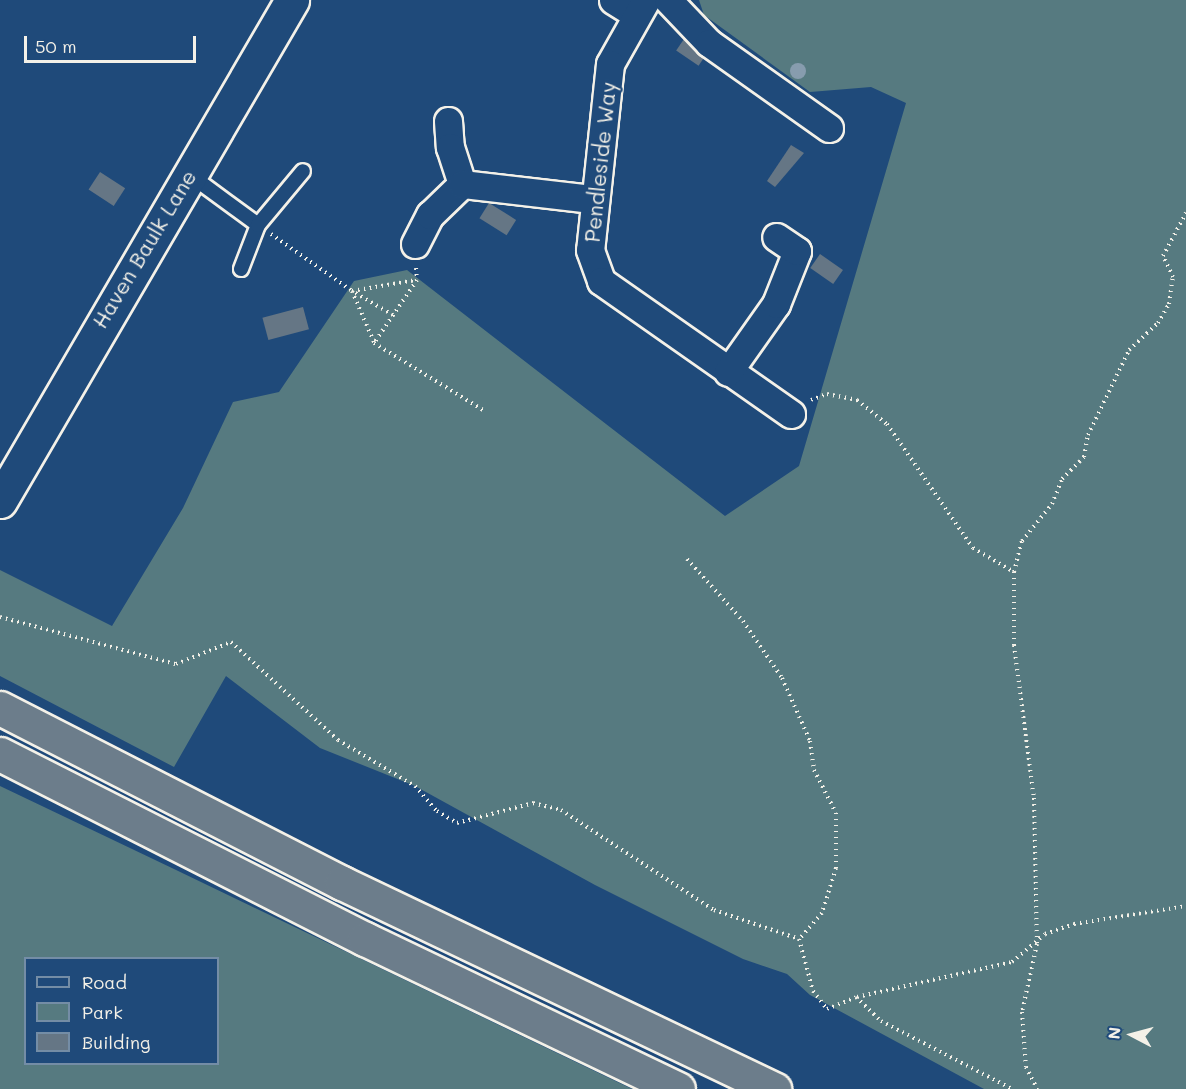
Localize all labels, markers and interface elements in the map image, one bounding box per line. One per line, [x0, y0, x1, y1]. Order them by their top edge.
scale bar [27, 24, 200, 62]
text: 50 m [35, 34, 77, 58]
street label: Pendleside Way [579, 81, 621, 243]
street label: Haven Baulk Lane [87, 165, 201, 333]
legend [24, 957, 219, 1065]
text: Road [82, 970, 127, 994]
text: Park [82, 1000, 123, 1024]
north arrow [1102, 1005, 1162, 1065]
text: N [1103, 1026, 1125, 1040]
text: Building [82, 1030, 150, 1054]

